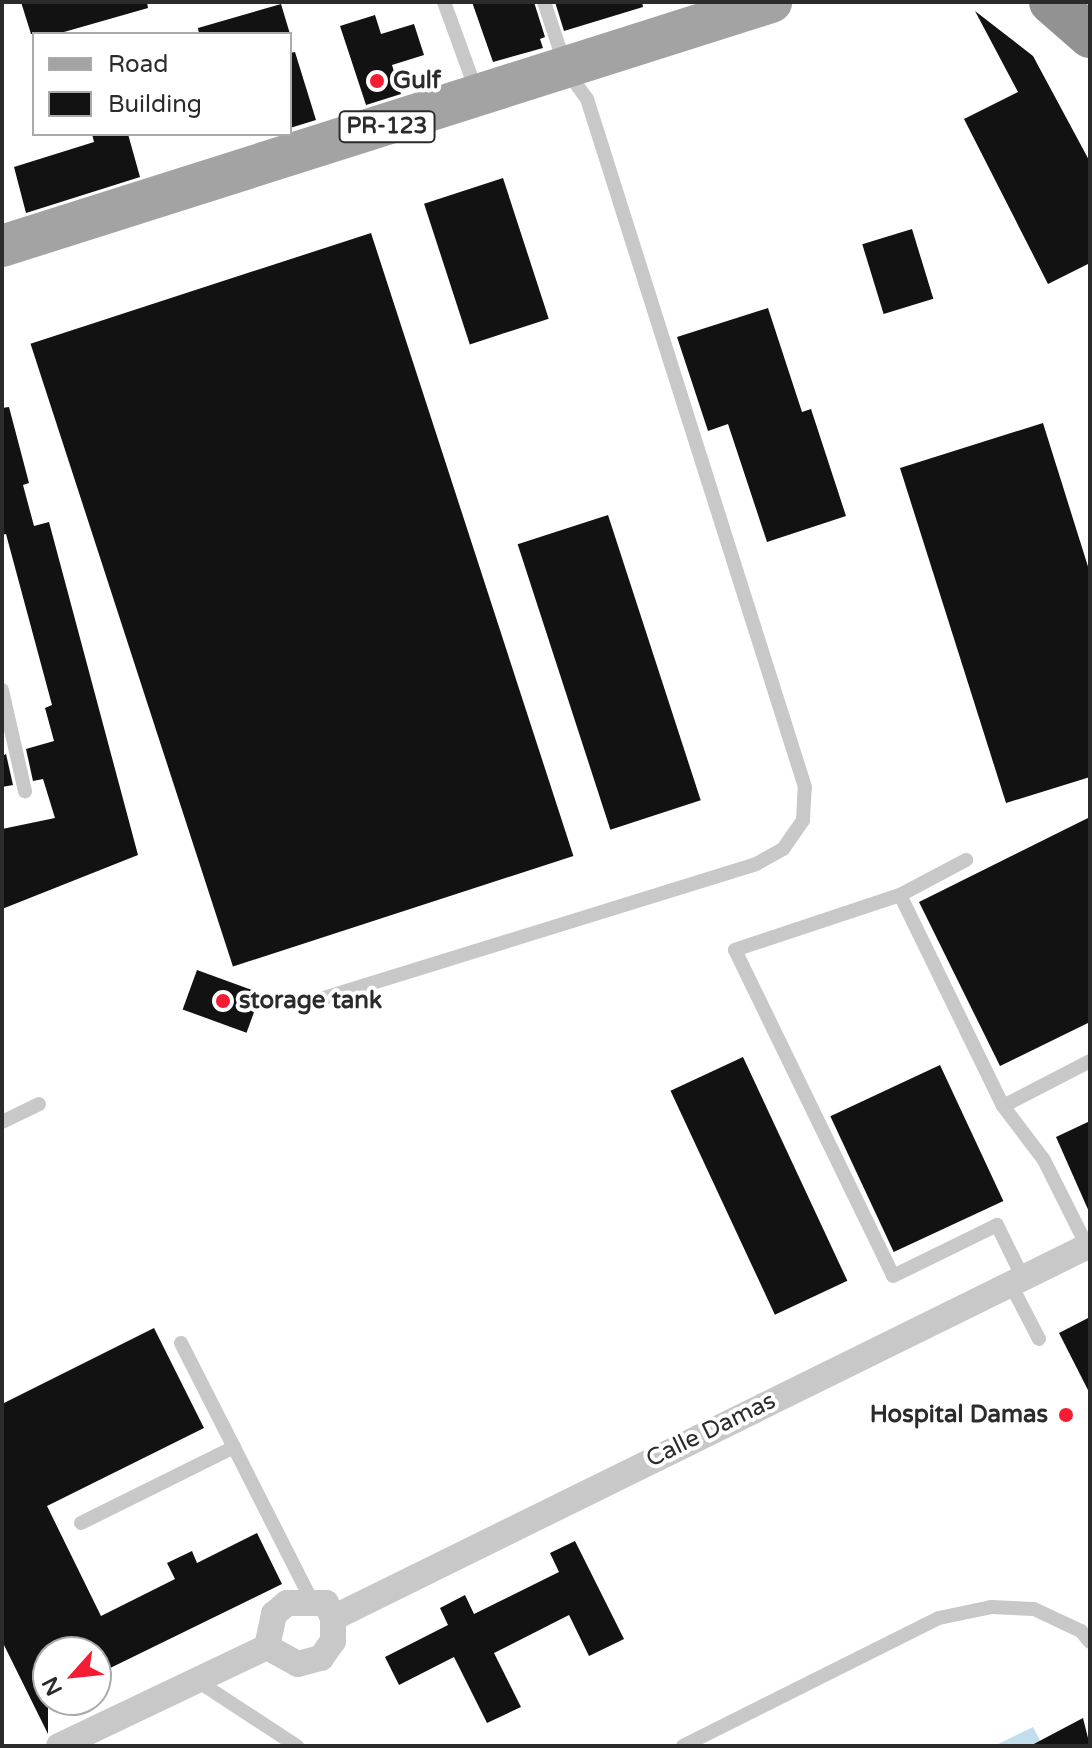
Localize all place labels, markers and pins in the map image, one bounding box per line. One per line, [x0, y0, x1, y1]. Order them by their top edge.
place label: Gulf [393, 67, 441, 95]
marker: Gulf [368, 72, 386, 90]
place label: storage tank [239, 987, 382, 1015]
marker: storage tank [214, 992, 232, 1010]
place label: Hospital Damas [870, 1401, 1048, 1429]
marker: Hospital Damas [1055, 1404, 1077, 1426]

